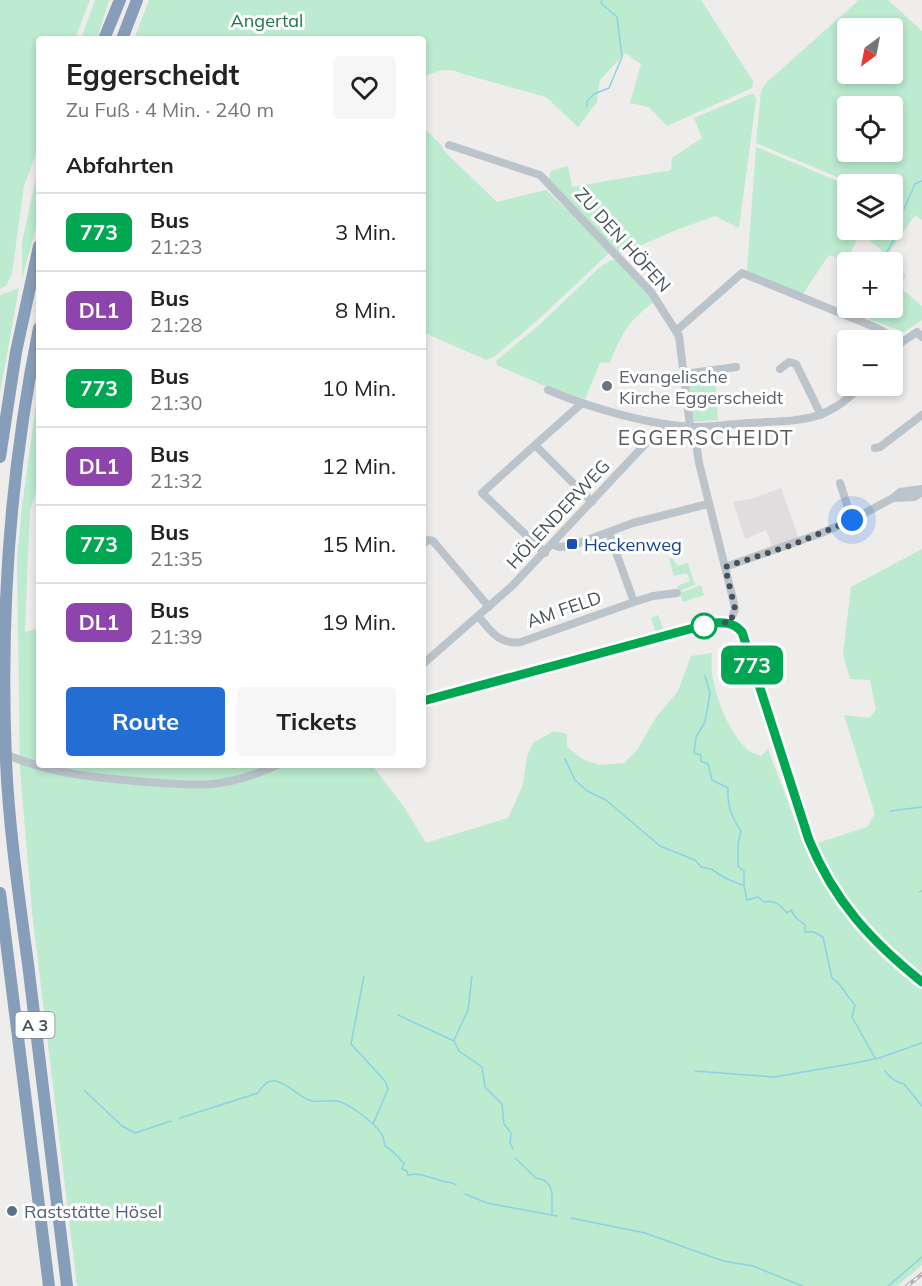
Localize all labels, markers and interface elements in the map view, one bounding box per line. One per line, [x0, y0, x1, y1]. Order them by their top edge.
park label: Angertal [231, 9, 303, 32]
north arrow [837, 18, 903, 84]
map controls [837, 18, 903, 396]
button: heart [333, 56, 396, 119]
text: Eggerscheidt [66, 57, 239, 92]
button: locate [837, 96, 903, 162]
text: Zu Fuß · 4 Min. · 240 m [66, 97, 274, 122]
text: Abfahrten [66, 151, 174, 179]
button: layers [837, 174, 903, 240]
street label: ZU DEN HÖFEN [570, 183, 676, 297]
text: Bus [150, 206, 189, 234]
text: 3 Min. [335, 218, 396, 246]
text: 773 [80, 219, 118, 245]
text: 21:23 [150, 234, 203, 259]
button: + [837, 252, 903, 318]
text: Bus [150, 284, 189, 312]
text: 8 Min. [335, 296, 396, 324]
text: DL1 [79, 297, 119, 323]
text: 21:28 [150, 312, 203, 337]
button: − [837, 330, 903, 396]
text: Bus [150, 362, 189, 390]
place label: Evangelische Kirche Eggerscheidt [619, 365, 783, 409]
text: 10 Min. [322, 374, 396, 402]
text: 773 [80, 375, 118, 401]
marker: Evangelische Kirche Eggerscheidt [600, 379, 614, 393]
text: 21:30 [150, 390, 203, 415]
district label: EGGERSCHEIDT [618, 424, 794, 450]
text: Bus [150, 440, 189, 468]
text: 12 Min. [322, 452, 396, 480]
text: DL1 [79, 453, 119, 479]
street label: HÖLENDERWEG [501, 454, 615, 574]
text: 21:32 [150, 468, 203, 493]
your location [837, 505, 867, 535]
text: Bus [150, 518, 189, 546]
text: 15 Min. [322, 530, 396, 558]
text: 773 [80, 531, 118, 557]
place label: Heckenweg [584, 533, 682, 556]
marker: Heckenweg [565, 537, 579, 551]
text: 21:35 [150, 546, 203, 571]
street label: AM FELD [524, 586, 604, 632]
text: Bus [150, 596, 189, 624]
text: 19 Min. [322, 608, 396, 636]
text: DL1 [79, 609, 119, 635]
unlabelled marker [691, 613, 717, 639]
text: 21:39 [150, 624, 203, 649]
line badge: 773 [718, 646, 786, 684]
text: 773 [733, 652, 771, 678]
button: Route [66, 687, 225, 756]
button: Tickets [237, 687, 396, 756]
road number: A 3 [15, 1012, 54, 1038]
place label: Raststätte Hösel [24, 1200, 162, 1223]
marker: Raststätte Hösel [5, 1204, 19, 1218]

